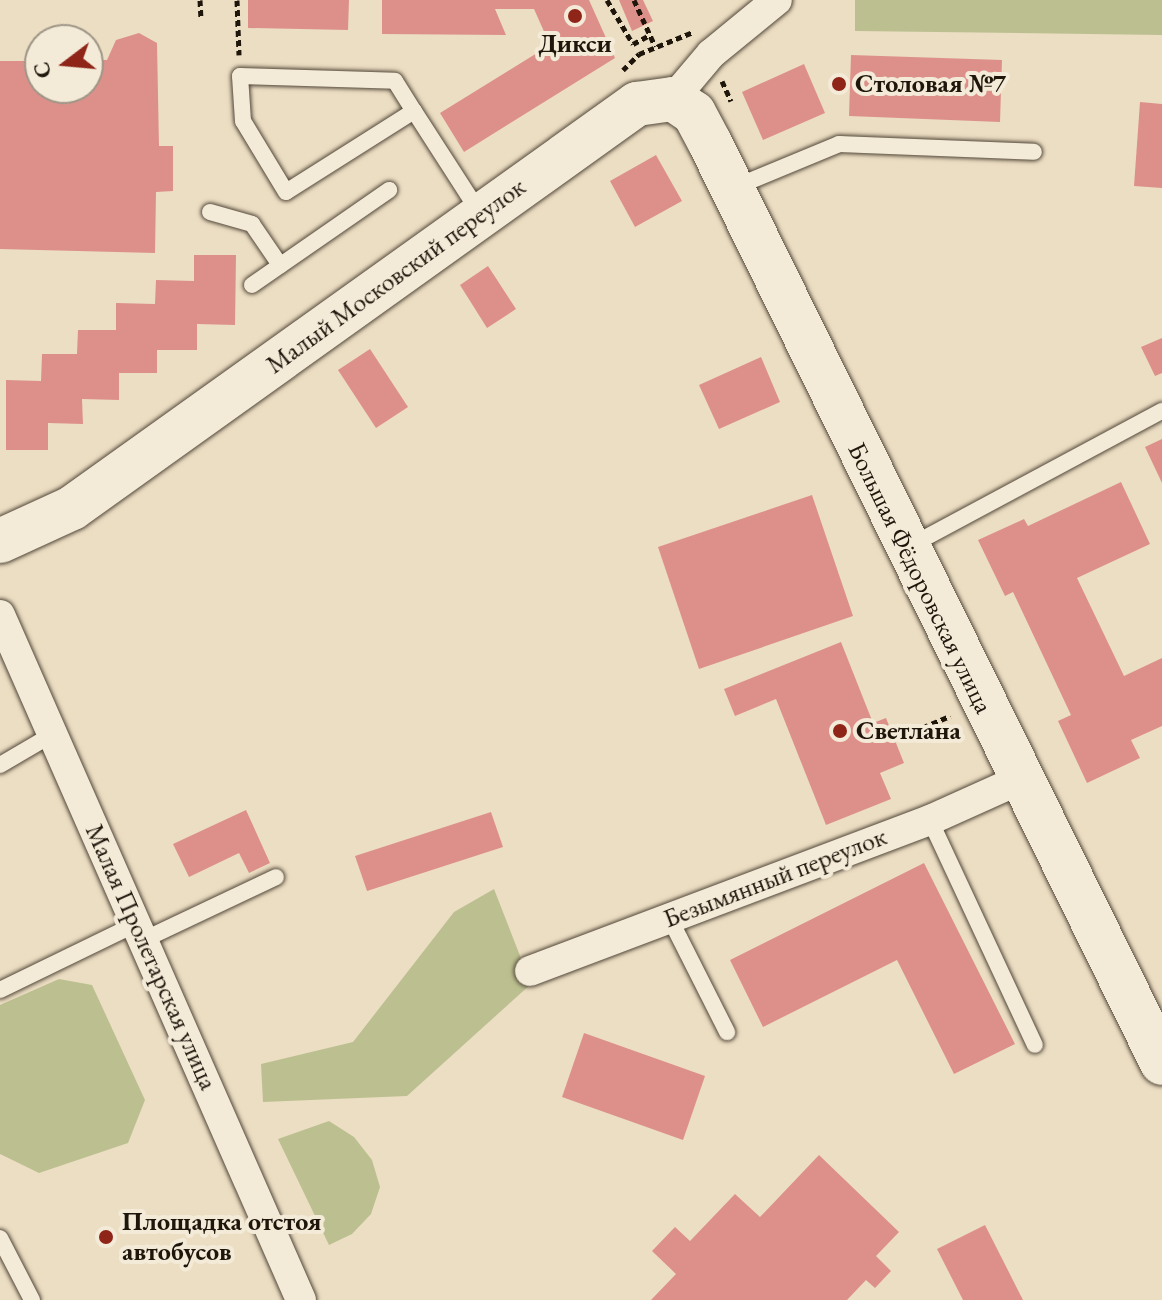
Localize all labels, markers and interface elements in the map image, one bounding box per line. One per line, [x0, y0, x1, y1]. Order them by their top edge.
marker: Дикси [566, 7, 584, 25]
north arrow [24, 24, 104, 104]
place label: Дикси [538, 28, 612, 60]
text: С [26, 59, 58, 82]
place label: Столовая №7 [855, 68, 1006, 100]
marker: Столовая №7 [830, 75, 848, 93]
street label: Малый Московский переулок [260, 171, 532, 381]
street label: Большая Фёдоровская улица [841, 437, 999, 719]
place label: Светлана [856, 715, 961, 747]
marker: Светлана [831, 722, 849, 740]
street label: Малая Пролетарская улица [78, 819, 224, 1095]
street label: Безымянный переулок [659, 821, 891, 935]
place label: Площадка отстоя автобусов [122, 1206, 322, 1268]
marker: Площадка отстоя автобусов [97, 1228, 115, 1246]

